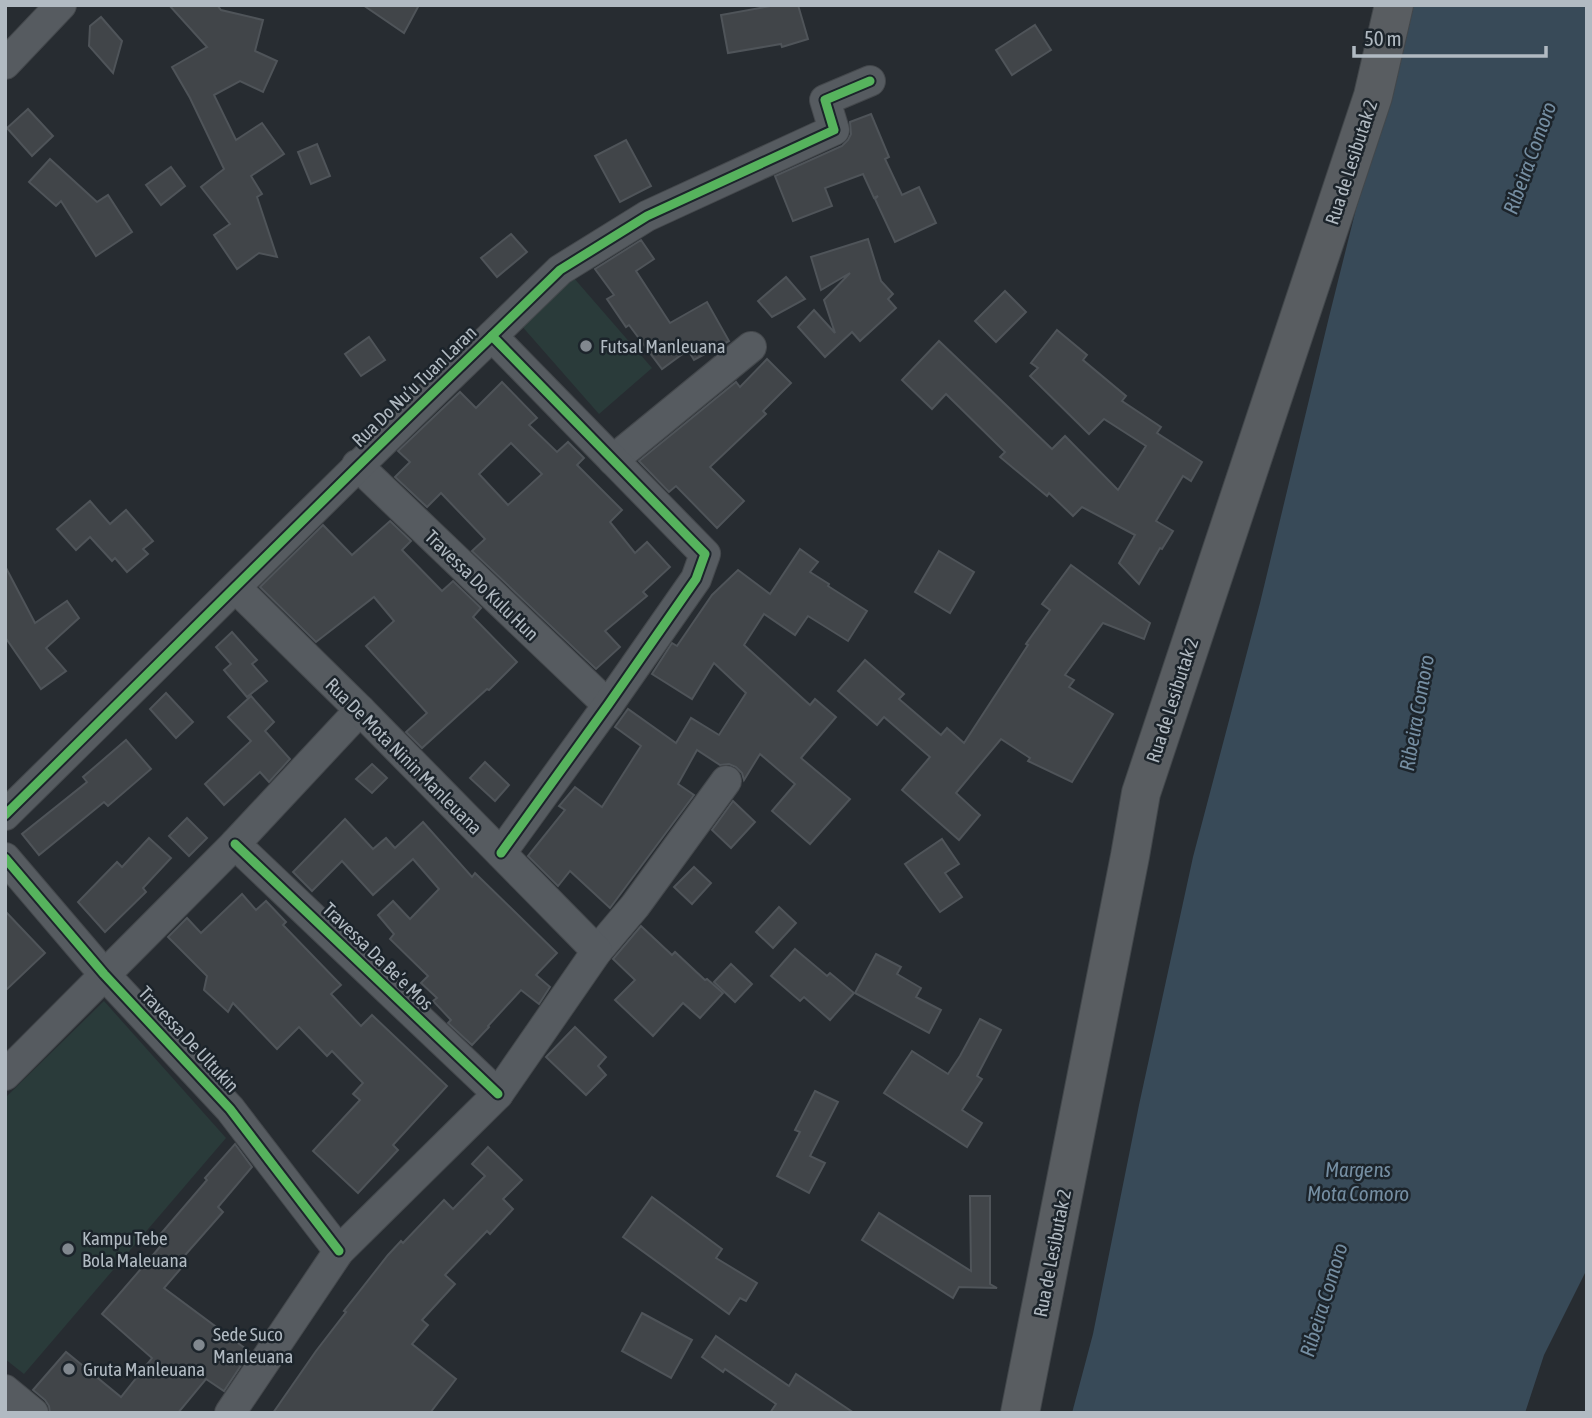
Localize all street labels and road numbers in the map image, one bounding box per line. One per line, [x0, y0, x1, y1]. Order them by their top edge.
street label: Rua de Lesibutak 2 [1320, 97, 1382, 227]
street label: Rua Do Nu’u Tuan Laran [347, 321, 481, 451]
street label: Travessa Do Kulu Hun [421, 525, 543, 645]
street label: Rua de Lesibutak 2 [1141, 635, 1203, 765]
street label: Rua De Mota Ninin Manleuana [321, 673, 487, 839]
street label: Travessa Da Be’e Mos [318, 898, 438, 1014]
street label: Travessa De Ultukin [134, 982, 244, 1096]
street label: Rua de Lesibutak 2 [1029, 1187, 1075, 1319]

